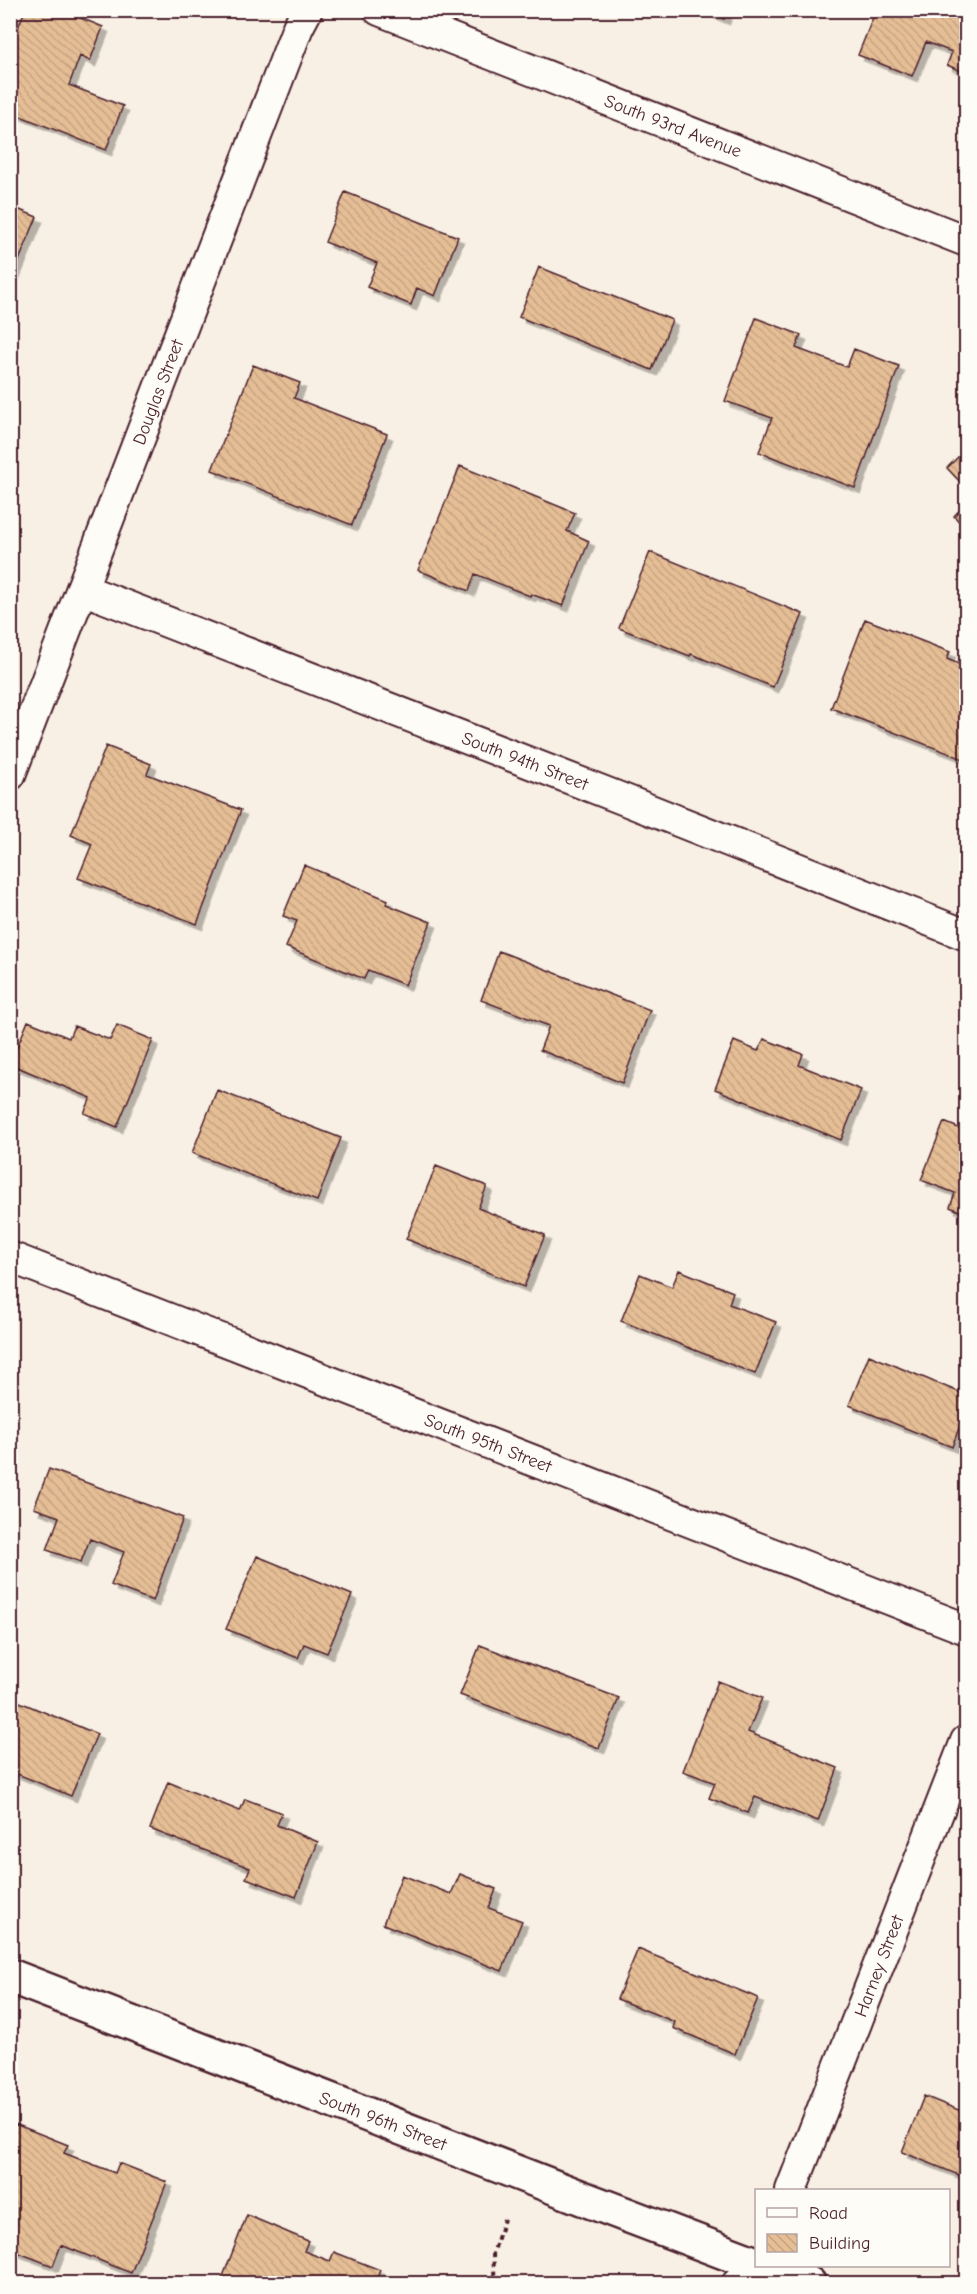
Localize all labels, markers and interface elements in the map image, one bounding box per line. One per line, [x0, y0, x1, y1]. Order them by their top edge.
street label: South 93rd Avenue [601, 91, 744, 162]
street label: Douglas Street [129, 336, 189, 448]
street label: South 94th Street [459, 728, 592, 796]
street label: South 95th Street [421, 1410, 555, 1478]
street label: Harney Street [850, 1911, 909, 2020]
street label: South 96th Street [316, 2088, 450, 2156]
legend [755, 2189, 950, 2267]
text: Road [809, 2203, 848, 2224]
text: Building [809, 2233, 871, 2254]

